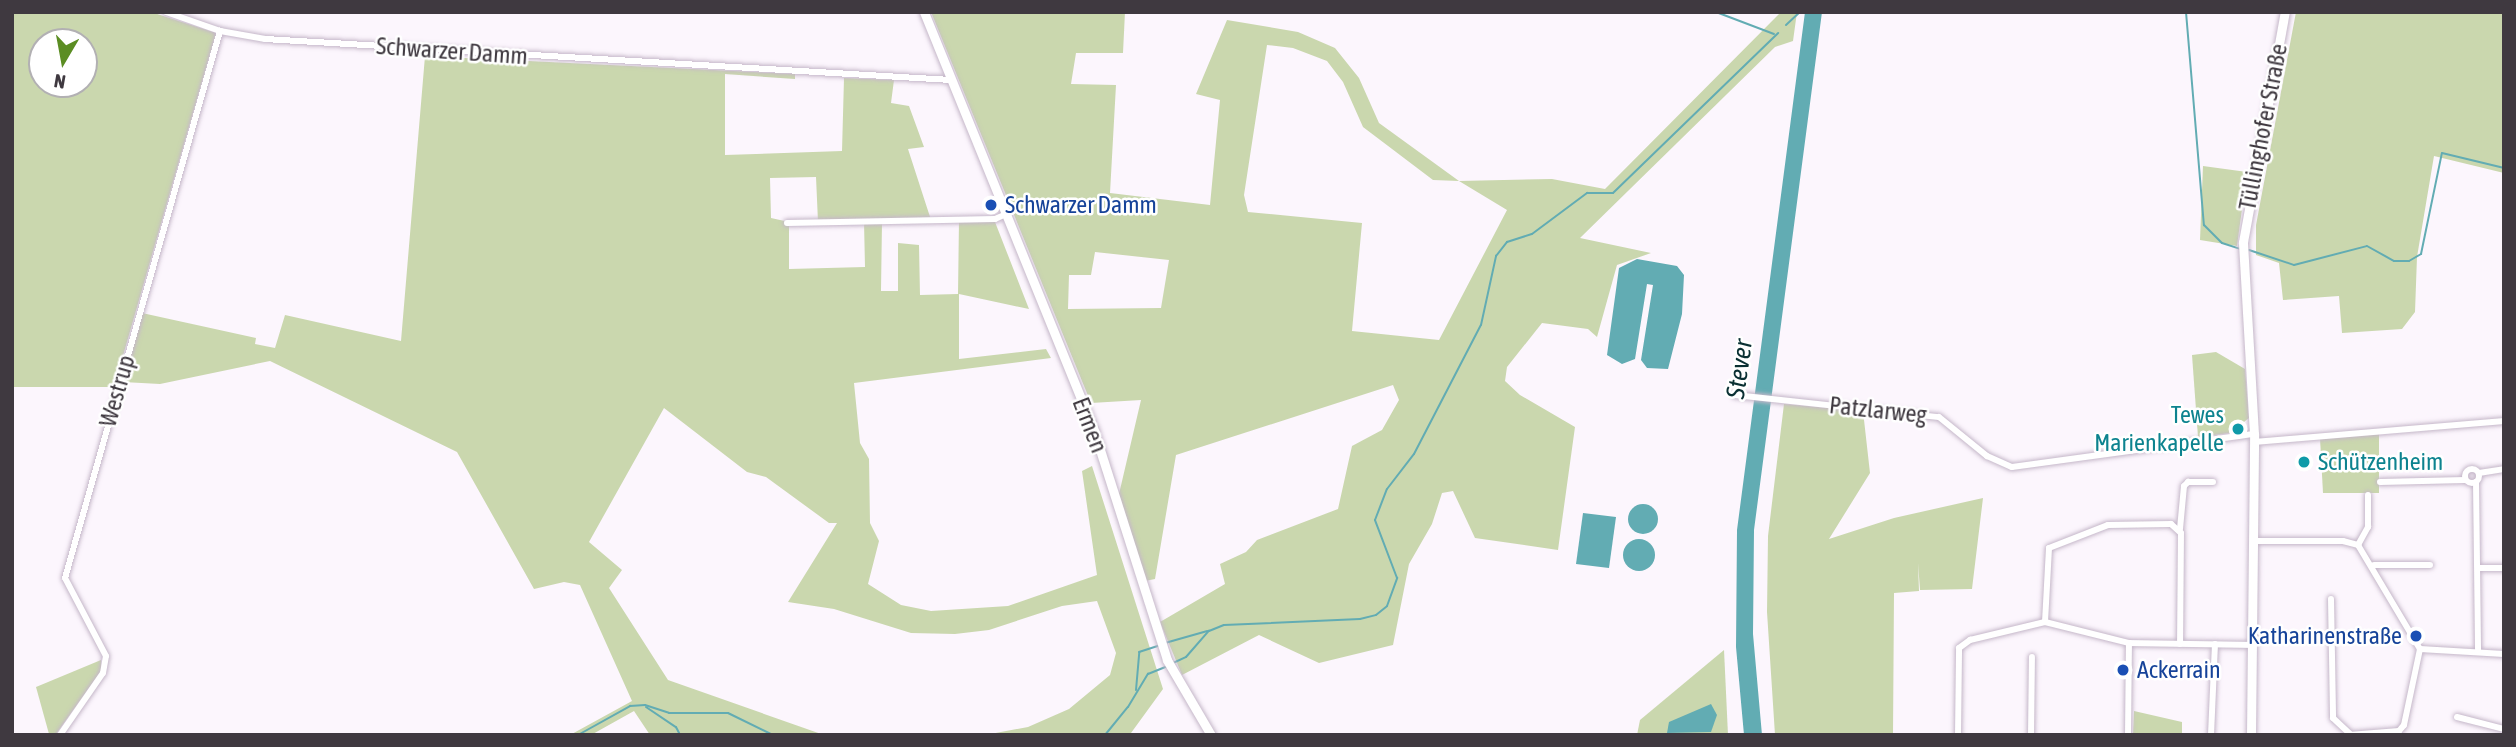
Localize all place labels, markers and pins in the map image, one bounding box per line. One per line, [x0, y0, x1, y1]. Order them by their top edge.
place label: Schwarzer Damm [1005, 191, 1157, 219]
marker: Schwarzer Damm [983, 197, 999, 213]
place label: Tewes Marienkapelle [2094, 401, 2224, 457]
marker: Tewes Marienkapelle [2230, 421, 2246, 437]
place label: Schützenheim [2318, 448, 2443, 476]
marker: Schützenheim [2296, 454, 2312, 470]
place label: Katharinenstraße [2248, 622, 2402, 650]
marker: Katharinenstraße [2408, 628, 2424, 644]
place label: Ackerrain [2137, 656, 2221, 684]
marker: Ackerrain [2115, 662, 2131, 678]

